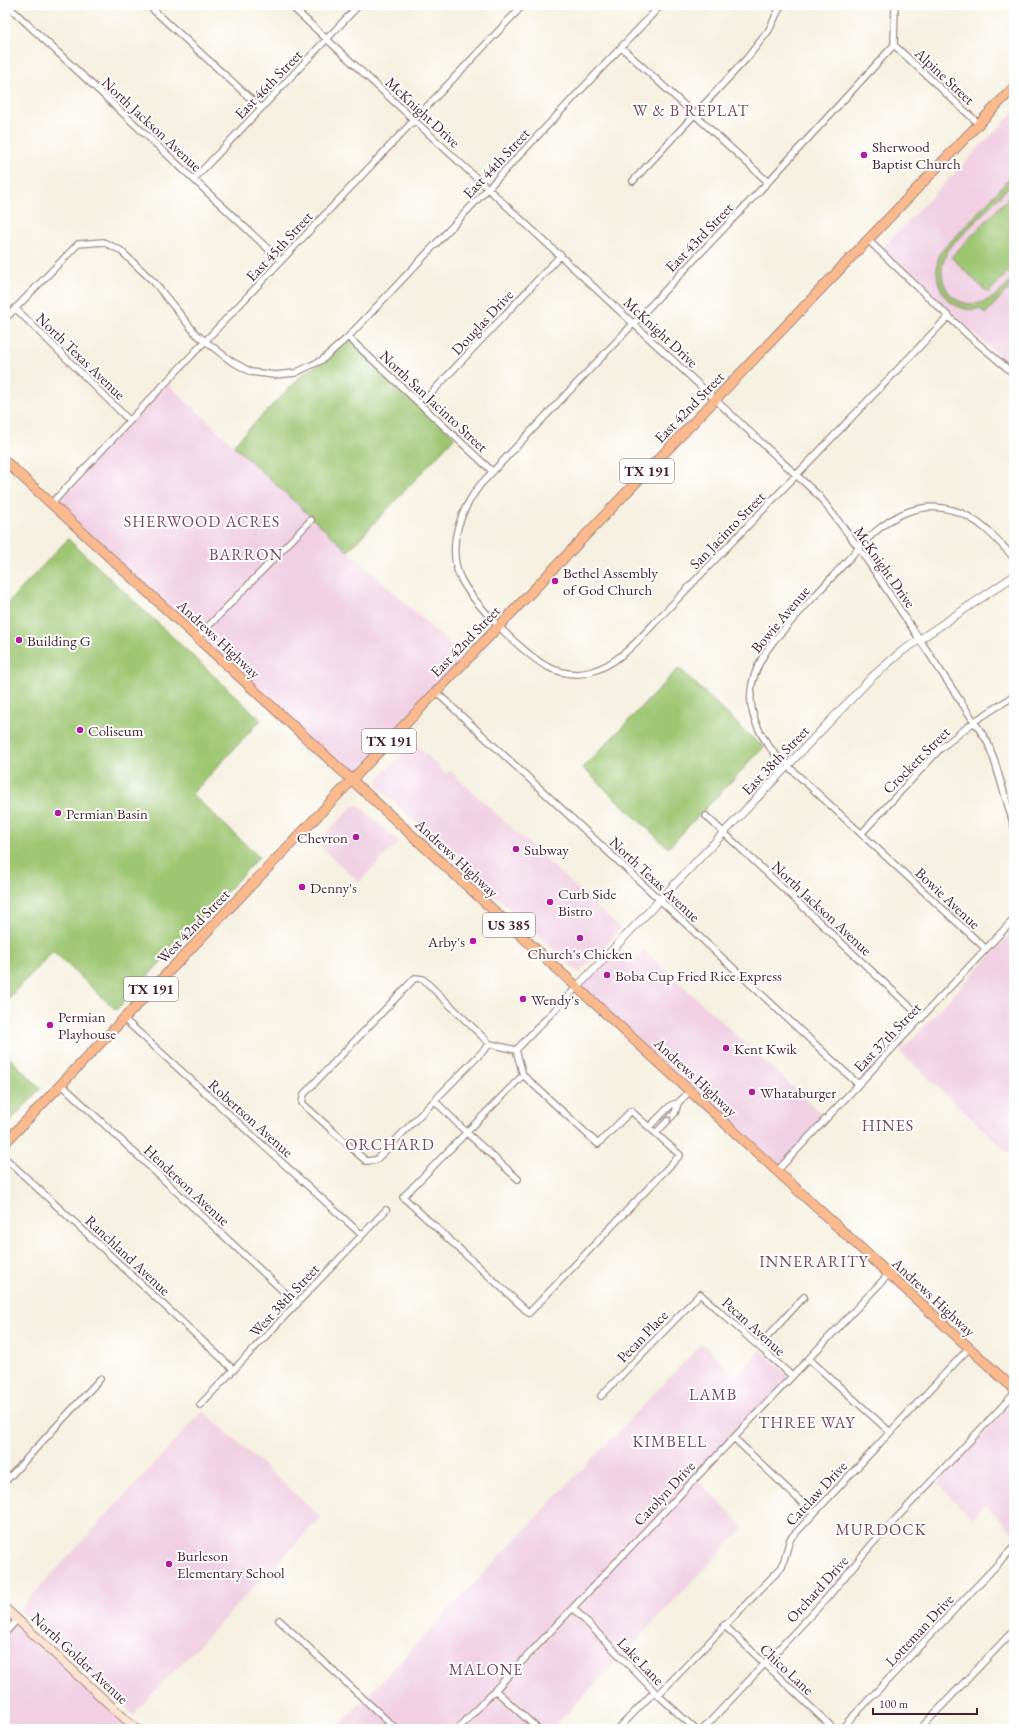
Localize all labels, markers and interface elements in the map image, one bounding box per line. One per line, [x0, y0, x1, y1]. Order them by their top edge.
street label: Alpine Street [910, 43, 979, 109]
street label: East 46th Street [230, 45, 306, 123]
street label: North Jackson Avenue [98, 73, 206, 175]
street label: McKnight Drive [382, 73, 464, 151]
district label: W & B REPLAT [633, 100, 749, 121]
street label: East 44th Street [459, 124, 534, 202]
place label: Sherwood Baptist Church [872, 137, 961, 173]
marker: Sherwood Baptist Church [859, 150, 869, 160]
street label: East 43rd Street [661, 198, 737, 276]
street label: East 45th Street [242, 207, 317, 285]
street label: Douglas Drive [447, 285, 517, 359]
street label: McKnight Drive [620, 293, 702, 371]
street label: North Texas Avenue [32, 309, 130, 404]
street label: North San Jacinto Street [376, 346, 492, 456]
street label: East 42nd Street [650, 367, 728, 447]
road number: TX 191 [620, 459, 674, 483]
street label: San Jacinto Street [685, 487, 769, 573]
district label: SHERWOOD ACRES [124, 511, 280, 532]
street label: McKnight Drive [850, 523, 920, 612]
district label: BARRON [209, 544, 283, 565]
place label: Bethel Assembly of God Church [563, 563, 658, 599]
marker: Bethel Assembly of God Church [550, 576, 560, 586]
street label: Bowie Avenue [746, 581, 814, 656]
street label: Andrews Highway [173, 595, 265, 683]
street label: East 42nd Street [426, 601, 504, 681]
place label: Building G [27, 631, 91, 650]
marker: Building G [14, 635, 24, 645]
place label: Coliseum [88, 721, 144, 740]
street label: East 38th Street [737, 721, 813, 799]
street label: Crockett Street [878, 722, 954, 798]
marker: Coliseum [75, 725, 85, 735]
road number: TX 191 [362, 729, 416, 753]
place label: Permian Basin [66, 804, 148, 823]
marker: Permian Basin [53, 808, 63, 818]
street label: Andrews Highway [411, 814, 503, 902]
place label: Chevron [297, 828, 348, 847]
marker: Chevron [351, 832, 361, 842]
street label: North Texas Avenue [606, 832, 704, 926]
place label: Subway [524, 840, 569, 859]
marker: Subway [511, 844, 521, 854]
street label: North Jackson Avenue [768, 857, 876, 959]
street label: Bowie Avenue [912, 863, 985, 933]
place label: Denny's [310, 878, 357, 897]
marker: Denny's [297, 882, 307, 892]
street label: West 42nd Street [153, 884, 234, 967]
place label: Curb Side Bistro [558, 884, 617, 920]
marker: Curb Side Bistro [545, 897, 555, 907]
road number: US 385 [483, 913, 535, 937]
place label: Arby's [427, 932, 465, 951]
marker: Church's Chicken [575, 933, 585, 943]
marker: Arby's [468, 936, 478, 946]
place label: Church's Chicken [528, 944, 633, 963]
place label: Boba Cup Fried Rice Express [615, 966, 782, 985]
marker: Boba Cup Fried Rice Express [602, 970, 612, 980]
road number: TX 191 [124, 977, 178, 1001]
place label: Wendy's [531, 990, 579, 1009]
marker: Wendy's [518, 994, 528, 1004]
street label: East 37th Street [849, 998, 925, 1076]
place label: Permian Playhouse [58, 1007, 116, 1043]
marker: Permian Playhouse [45, 1020, 55, 1030]
street label: Andrews Highway [650, 1033, 742, 1121]
place label: Kent Kwik [734, 1039, 798, 1058]
marker: Kent Kwik [721, 1043, 731, 1053]
street label: Robertson Avenue [205, 1075, 297, 1161]
place label: Whataburger [760, 1083, 836, 1102]
marker: Whataburger [747, 1087, 757, 1097]
district label: HINES [862, 1115, 914, 1136]
one-way arrow [664, 1116, 672, 1124]
district label: ORCHARD [345, 1134, 435, 1155]
street label: Henderson Avenue [140, 1140, 234, 1230]
street label: Ranchland Avenue [81, 1211, 175, 1299]
district label: INNERARITY [759, 1251, 869, 1272]
street label: Andrews Highway [888, 1253, 980, 1341]
street label: West 38th Street [245, 1259, 323, 1341]
street label: Pecan Avenue [718, 1292, 790, 1360]
street label: Pecan Place [612, 1306, 672, 1366]
district label: LAMB [689, 1384, 737, 1405]
district label: THREE WAY [758, 1412, 856, 1433]
district label: KIMBELL [633, 1431, 707, 1452]
street label: Carolyn Drive [629, 1456, 699, 1529]
street label: Catclaw Drive [781, 1456, 851, 1529]
district label: MURDOCK [835, 1519, 927, 1540]
place label: Burleson Elementary School [177, 1546, 285, 1582]
street label: Orchard Drive [782, 1551, 852, 1627]
marker: Burleson Elementary School [164, 1559, 174, 1569]
street label: Lotteman Drive [881, 1590, 957, 1670]
street label: North Golder Avenue [27, 1608, 133, 1708]
street label: Lake Lane [614, 1633, 668, 1689]
street label: Chico Lane [756, 1639, 818, 1699]
district label: MALONE [449, 1659, 523, 1680]
scale bar [873, 1690, 977, 1716]
text: 100 m [879, 1696, 909, 1712]

